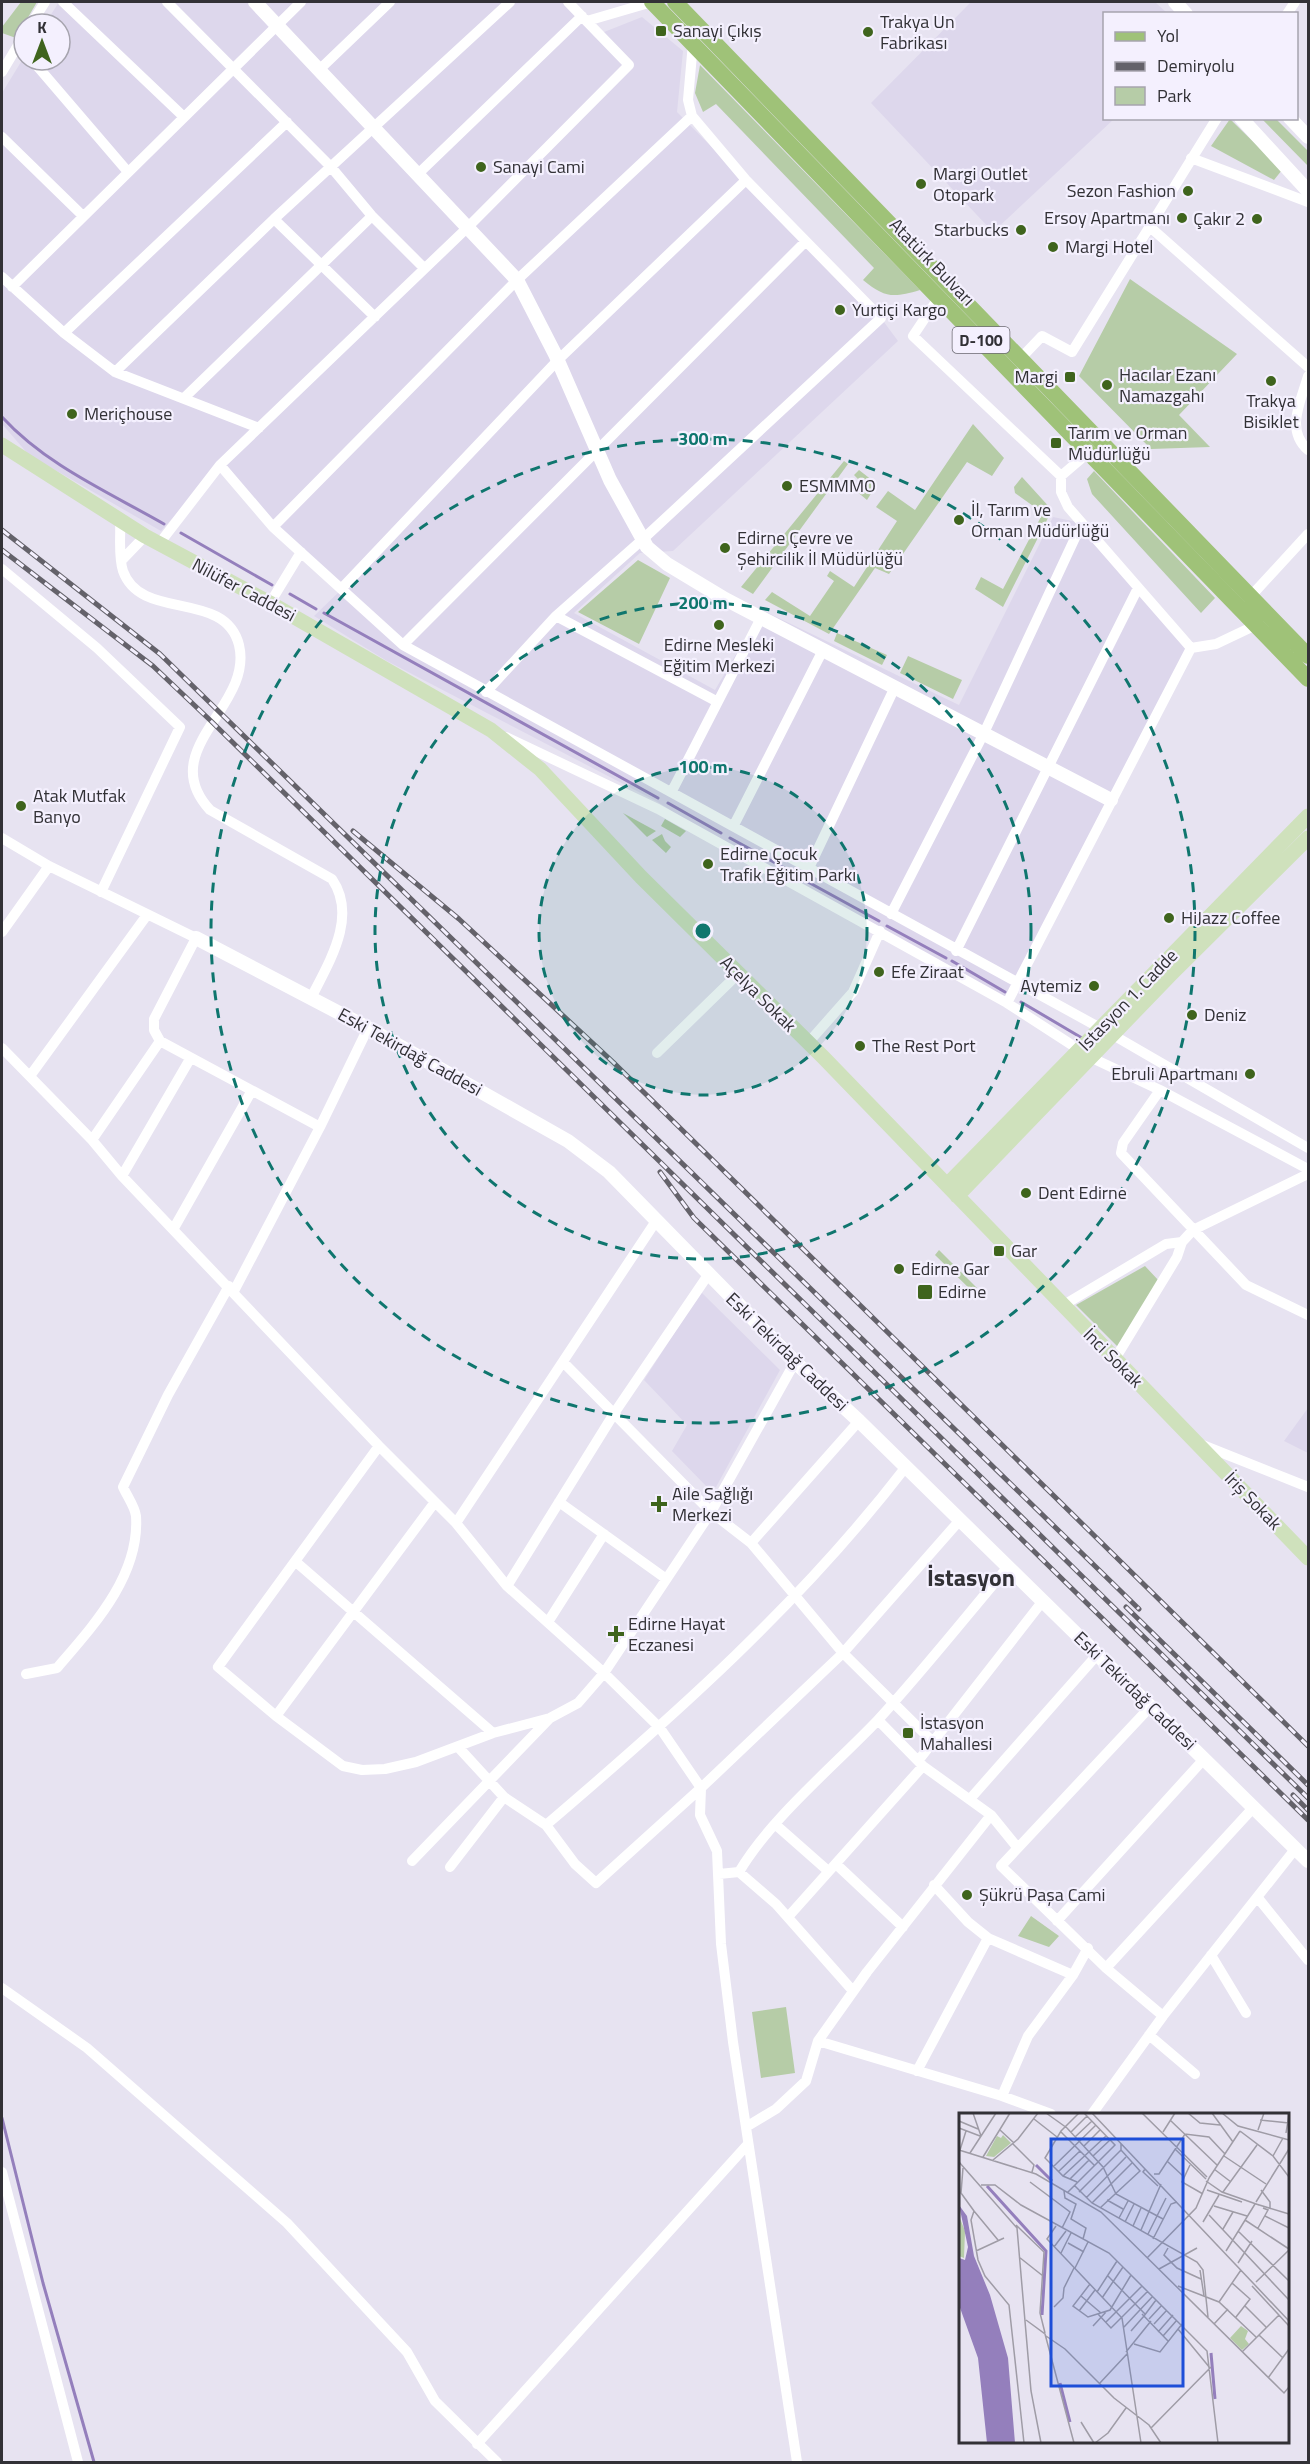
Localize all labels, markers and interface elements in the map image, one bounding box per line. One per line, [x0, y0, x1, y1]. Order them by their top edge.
place label: Trakya Un Fabrikası [880, 8, 955, 56]
north arrow [12, 12, 72, 72]
legend [1103, 12, 1298, 120]
text: K [37, 15, 47, 39]
place label: Sanayi Çıkış [673, 17, 762, 44]
text: Yol [1157, 22, 1179, 49]
marker: Sanayi Çıkış [654, 24, 668, 38]
marker: Trakya Un Fabrikası [861, 25, 875, 39]
text: Demiryolu [1157, 52, 1235, 79]
text: Park [1157, 82, 1192, 109]
place label: Sanayi Cami [493, 153, 585, 180]
marker: Sanayi Cami [474, 160, 488, 174]
place label: Margi Outlet Otopark [933, 160, 1028, 208]
marker: Margi Outlet Otopark [914, 177, 928, 191]
place label: Sezon Fashion [1067, 177, 1176, 204]
marker: Sezon Fashion [1181, 184, 1195, 198]
place label: Ersoy Apartmanı [1044, 204, 1170, 231]
place label: Çakır 2 [1193, 205, 1245, 232]
marker: Ersoy Apartmanı [1175, 211, 1189, 225]
street label: Atatürk Bulvarı [883, 212, 981, 312]
marker: Çakır 2 [1250, 212, 1264, 226]
place label: Starbucks [934, 216, 1009, 243]
marker: Starbucks [1014, 223, 1028, 237]
place label: Margi Hotel [1065, 233, 1153, 260]
marker: Margi Hotel [1046, 240, 1060, 254]
place label: Yurtiçi Kargo [852, 296, 947, 323]
marker: Yurtiçi Kargo [833, 303, 847, 317]
road number: D-100 [952, 327, 1010, 353]
place label: Hacılar Ezanı Namazgahı [1119, 361, 1216, 409]
place label: Margi [1015, 363, 1058, 390]
marker: Margi [1063, 370, 1077, 384]
marker: Trakya Bisiklet [1264, 374, 1278, 388]
marker: Hacılar Ezanı Namazgahı [1100, 378, 1114, 392]
place label: Trakya Bisiklet [1243, 387, 1299, 435]
place label: Meriçhouse [84, 400, 172, 427]
marker: Meriçhouse [65, 407, 79, 421]
place label: Tarım ve Orman Müdürlüğü [1068, 419, 1187, 467]
text: 300 m [678, 425, 728, 452]
marker: Tarım ve Orman Müdürlüğü [1049, 436, 1063, 450]
place label: ESMMMO [799, 472, 876, 499]
marker: ESMMMO [780, 479, 794, 493]
place label: İl, Tarım ve Orman Müdürlüğü [971, 496, 1109, 544]
marker: İl, Tarım ve Orman Müdürlüğü [952, 513, 966, 527]
place label: Edirne Çevre ve Şehircilik İl Müdürlüğü [737, 524, 903, 572]
marker: Edirne Çevre ve Şehircilik İl Müdürlüğü [718, 541, 732, 555]
street label: Nilüfer Caddesi [187, 551, 301, 628]
text: 200 m [678, 589, 728, 616]
marker: Edirne Mesleki Eğitim Merkezi [712, 618, 726, 632]
place label: Edirne Mesleki Eğitim Merkezi [663, 631, 775, 679]
text: 100 m [678, 753, 728, 780]
place label: Atak Mutfak Banyo [33, 782, 126, 830]
marker: Atak Mutfak Banyo [14, 799, 28, 813]
place label: Edirne Çocuk Trafik Eğitim Parkı [720, 840, 856, 888]
marker: Edirne Çocuk Trafik Eğitim Parkı [701, 857, 715, 871]
place label: HiJazz Coffee [1181, 904, 1280, 931]
marker: HiJazz Coffee [1162, 911, 1176, 925]
centre of rings [693, 921, 713, 941]
street label: İstasyon 1. Cadde [1072, 942, 1184, 1057]
street label: Açelya Sokak [714, 949, 803, 1038]
place label: Efe Ziraat [891, 958, 965, 985]
marker: Efe Ziraat [872, 965, 886, 979]
place label: Aytemiz [1020, 972, 1082, 999]
marker: Aytemiz [1087, 979, 1101, 993]
street label: Eski Tekirdağ Caddesi [333, 1001, 487, 1102]
place label: Deniz [1204, 1001, 1247, 1028]
marker: Deniz [1185, 1008, 1199, 1022]
place label: The Rest Port [872, 1032, 976, 1059]
marker: The Rest Port [853, 1039, 867, 1053]
place label: Ebruli Apartmanı [1111, 1060, 1238, 1087]
marker: Ebruli Apartmanı [1243, 1067, 1257, 1081]
place label: Dent Edirne [1038, 1179, 1127, 1206]
marker: Dent Edirne [1019, 1186, 1033, 1200]
place label: Gar [1011, 1237, 1037, 1264]
marker: Gar [992, 1244, 1006, 1258]
place label: Edirne Gar [911, 1255, 990, 1282]
marker: Edirne Gar [892, 1262, 906, 1276]
place label: Edirne [938, 1278, 986, 1305]
marker: Edirne [916, 1283, 934, 1301]
street label: Eski Tekirdağ Caddesi [720, 1286, 855, 1417]
street label: İnci Sokak [1077, 1321, 1150, 1394]
street label: İriş Sokak [1218, 1465, 1288, 1536]
place label: Aile Sağlığı Merkezi [672, 1480, 753, 1528]
marker: Aile Sağlığı Merkezi [650, 1495, 668, 1513]
district label: İstasyon [927, 1559, 1015, 1595]
place label: Edirne Hayat Eczanesi [628, 1610, 726, 1658]
street label: Eski Tekirdağ Caddesi [1068, 1625, 1203, 1756]
marker: Edirne Hayat Eczanesi [609, 1627, 623, 1641]
place label: İstasyon Mahallesi [920, 1709, 993, 1757]
marker: İstasyon Mahallesi [901, 1726, 915, 1740]
place label: Şükrü Paşa Cami [979, 1881, 1105, 1908]
marker: Şükrü Paşa Cami [960, 1888, 974, 1902]
inset map [959, 2113, 1289, 2443]

